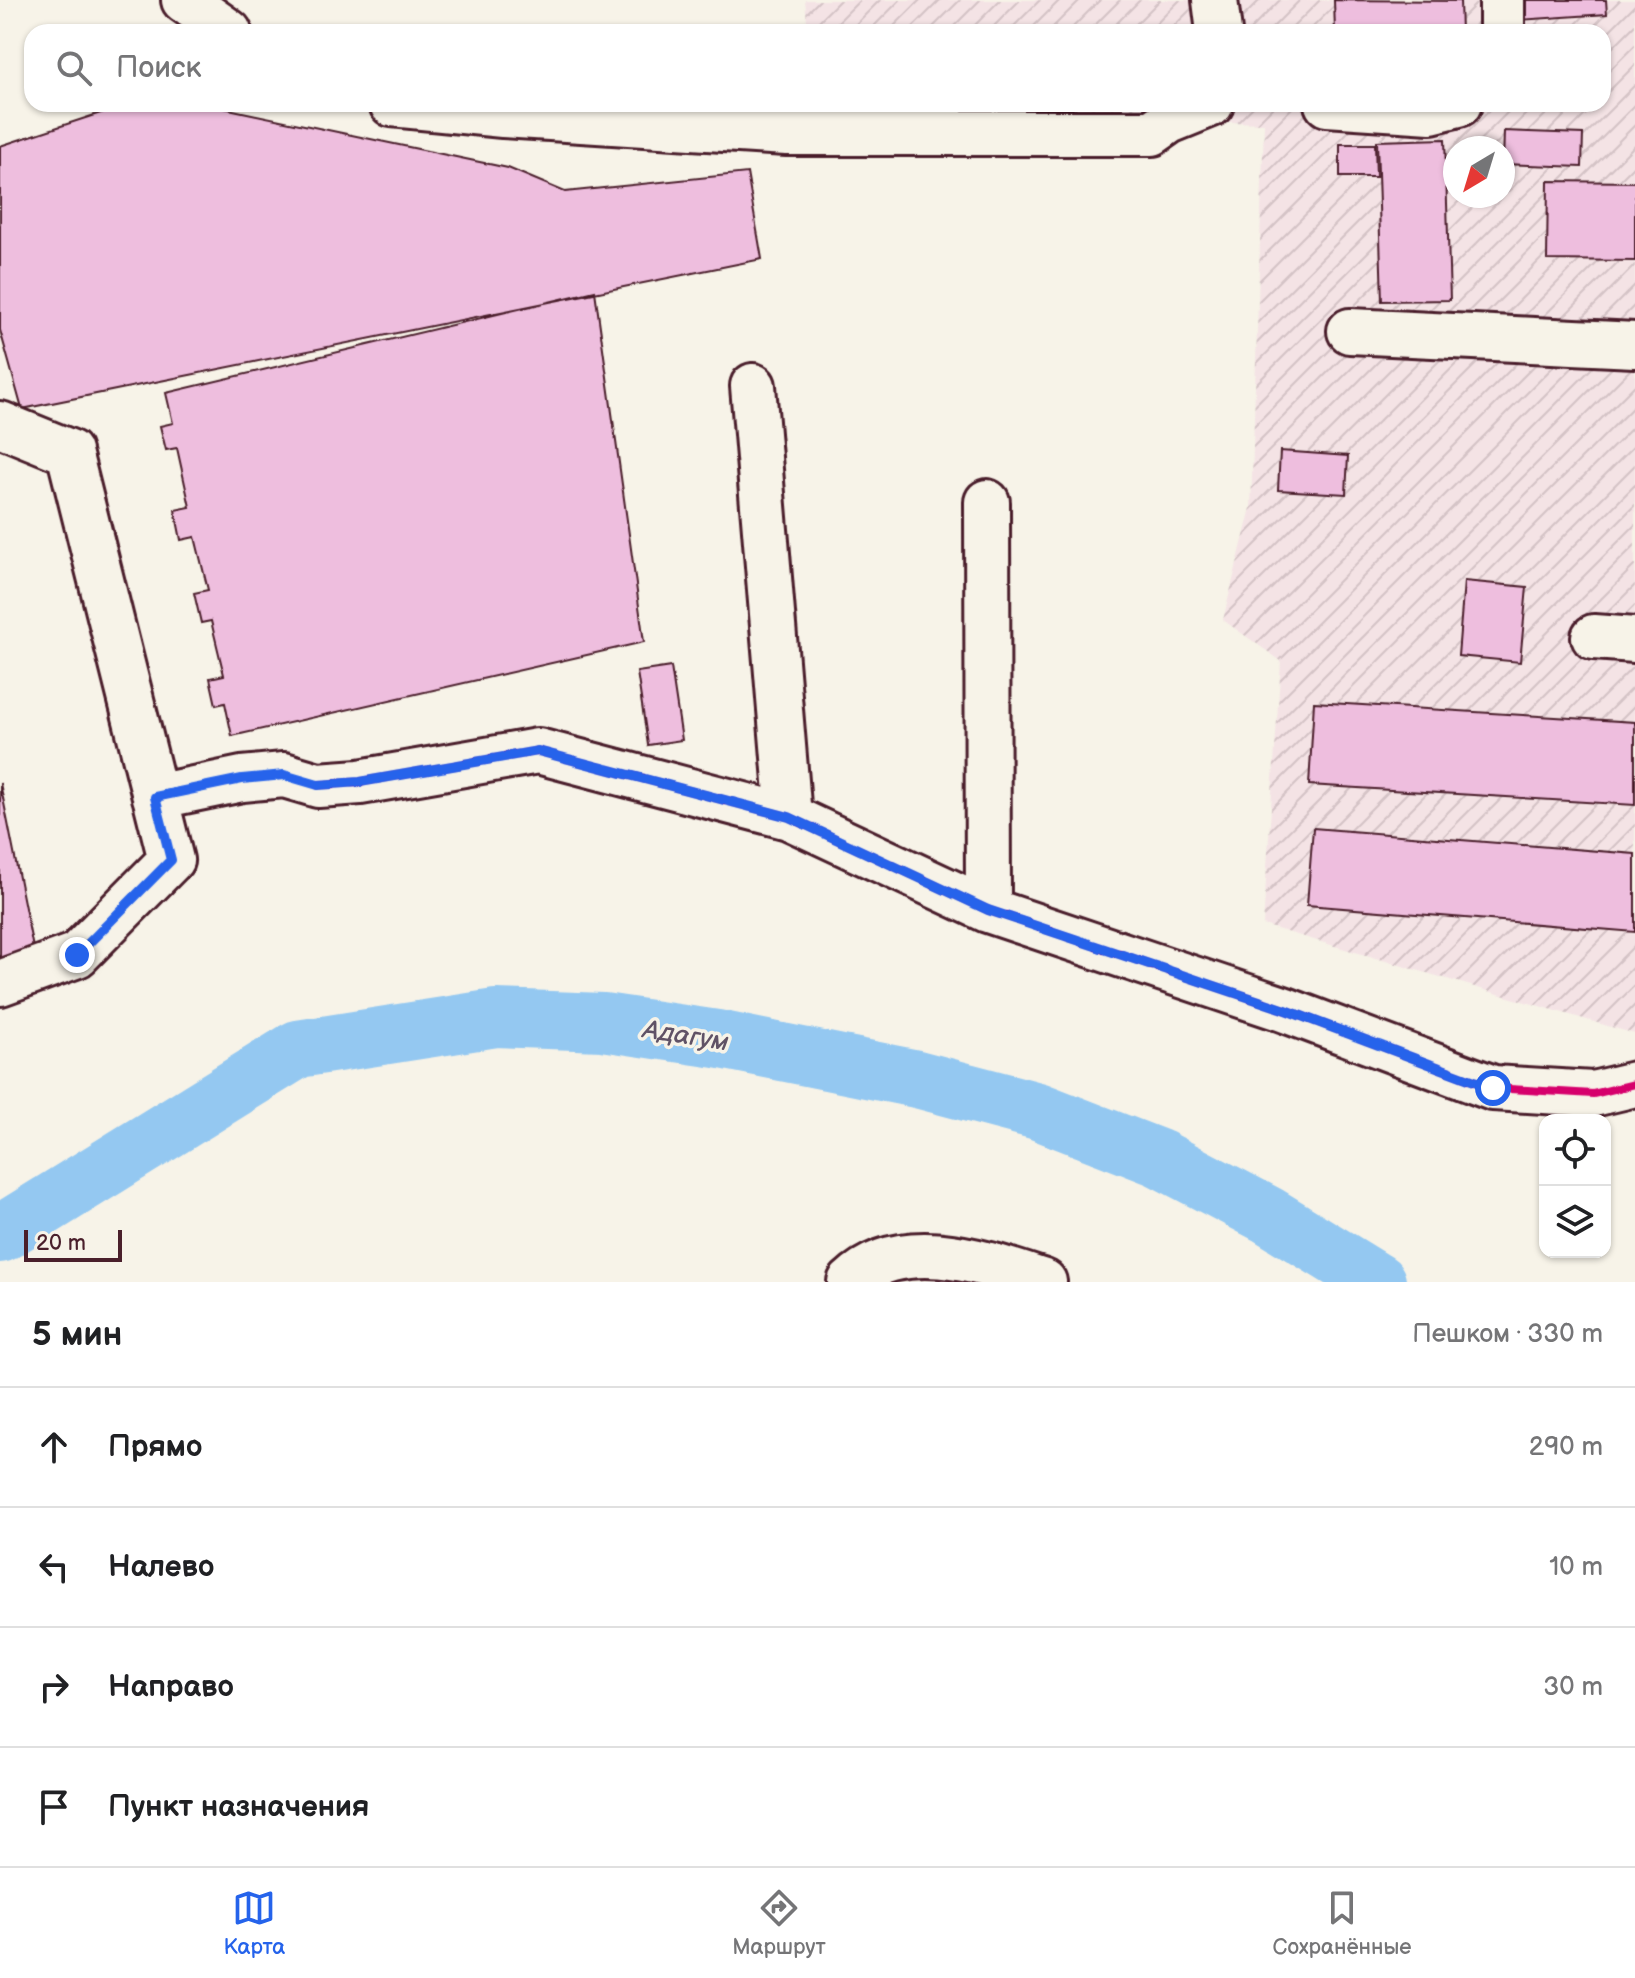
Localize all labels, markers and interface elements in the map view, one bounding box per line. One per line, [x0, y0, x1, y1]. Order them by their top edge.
search box [24, 24, 1611, 112]
icon: search [52, 46, 96, 90]
text: Поиск [116, 50, 202, 86]
north arrow [1443, 136, 1515, 208]
route end [59, 937, 95, 973]
water label: Адагум [639, 1014, 731, 1059]
route start [1475, 1070, 1511, 1106]
map controls [1539, 1114, 1611, 1258]
button: locate [1539, 1114, 1611, 1186]
button: layers [1539, 1186, 1611, 1258]
scale bar [24, 1226, 122, 1262]
text: 20 m [36, 1230, 86, 1257]
text: 5 мин [32, 1314, 122, 1355]
text: Пешком · 330 m [1412, 1319, 1603, 1350]
icon: ahead [32, 1425, 76, 1469]
text: Прямо [108, 1429, 202, 1465]
text: 290 m [1529, 1432, 1603, 1463]
icon: left [32, 1545, 76, 1589]
text: Налево [108, 1549, 214, 1585]
text: 10 m [1549, 1552, 1603, 1583]
icon: right [32, 1665, 76, 1709]
text: Направо [108, 1669, 234, 1705]
text: 30 m [1543, 1672, 1603, 1703]
icon: arrive [32, 1785, 76, 1829]
text: Пункт назначения [108, 1789, 369, 1825]
tab: Карта [223, 1886, 285, 1961]
tab: Маршрут [732, 1886, 826, 1961]
tab: Сохранённые [1273, 1886, 1412, 1961]

